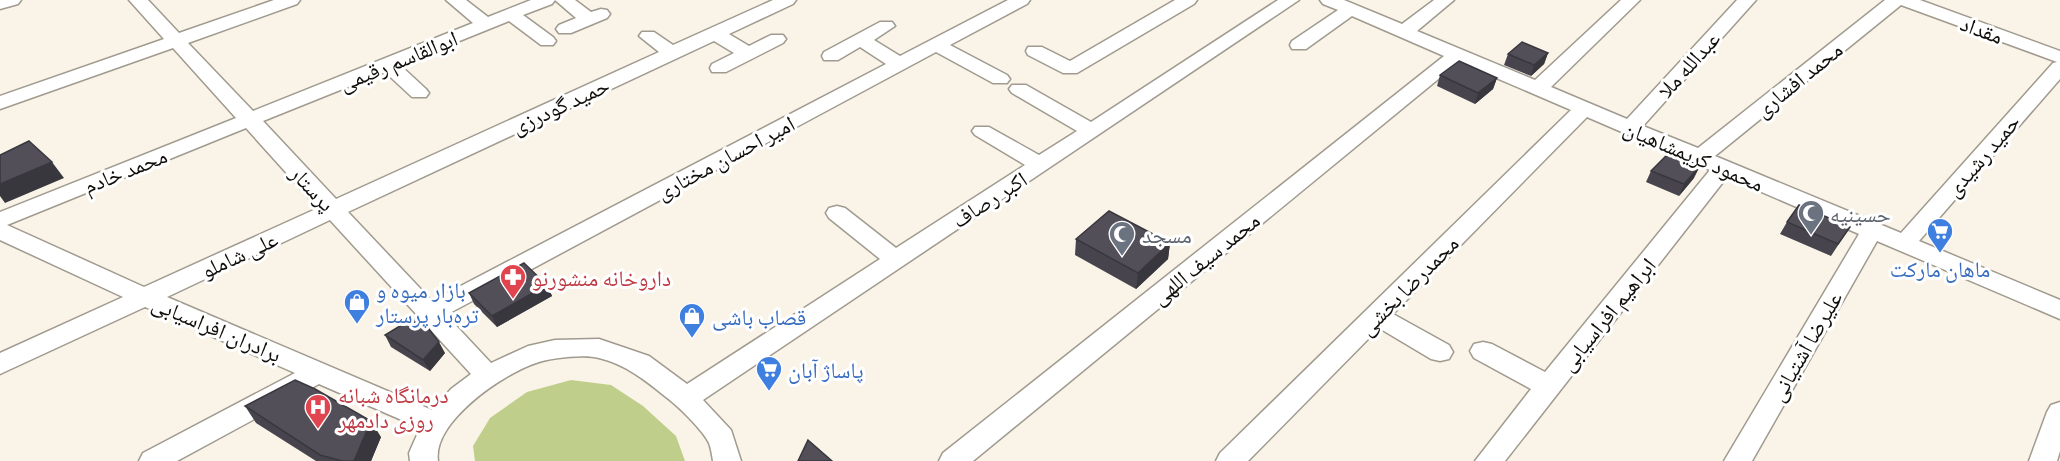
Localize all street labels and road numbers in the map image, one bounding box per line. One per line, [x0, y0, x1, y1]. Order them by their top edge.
street label: مقداد [1957, 9, 2007, 49]
street label: ابوالقاسم رقیمی [335, 24, 462, 98]
street label: عبدالله ملا [1651, 25, 1725, 103]
street label: محمد افشاری [1749, 35, 1848, 123]
street label: حمید گودرزی [507, 71, 614, 140]
street label: حمید رشیدی [1939, 108, 2026, 202]
street label: امیر احسان مختاری [651, 109, 799, 206]
street label: محمود کریمشاهیان [1619, 113, 1768, 198]
street label: محمد خادم [79, 141, 172, 201]
street label: پرستار [284, 159, 341, 217]
street label: اکبر رصاف [946, 165, 1032, 233]
street label: محمد سیف اللهی [1145, 206, 1265, 311]
street label: علی شاملو [196, 225, 282, 284]
street label: محمدرضا بخشی [1352, 229, 1464, 341]
street label: ابراهیم افراسیابی [1553, 252, 1662, 377]
street label: علیرضا آشتیانی [1763, 286, 1848, 406]
street label: برادران افراسیابی [148, 289, 286, 368]

